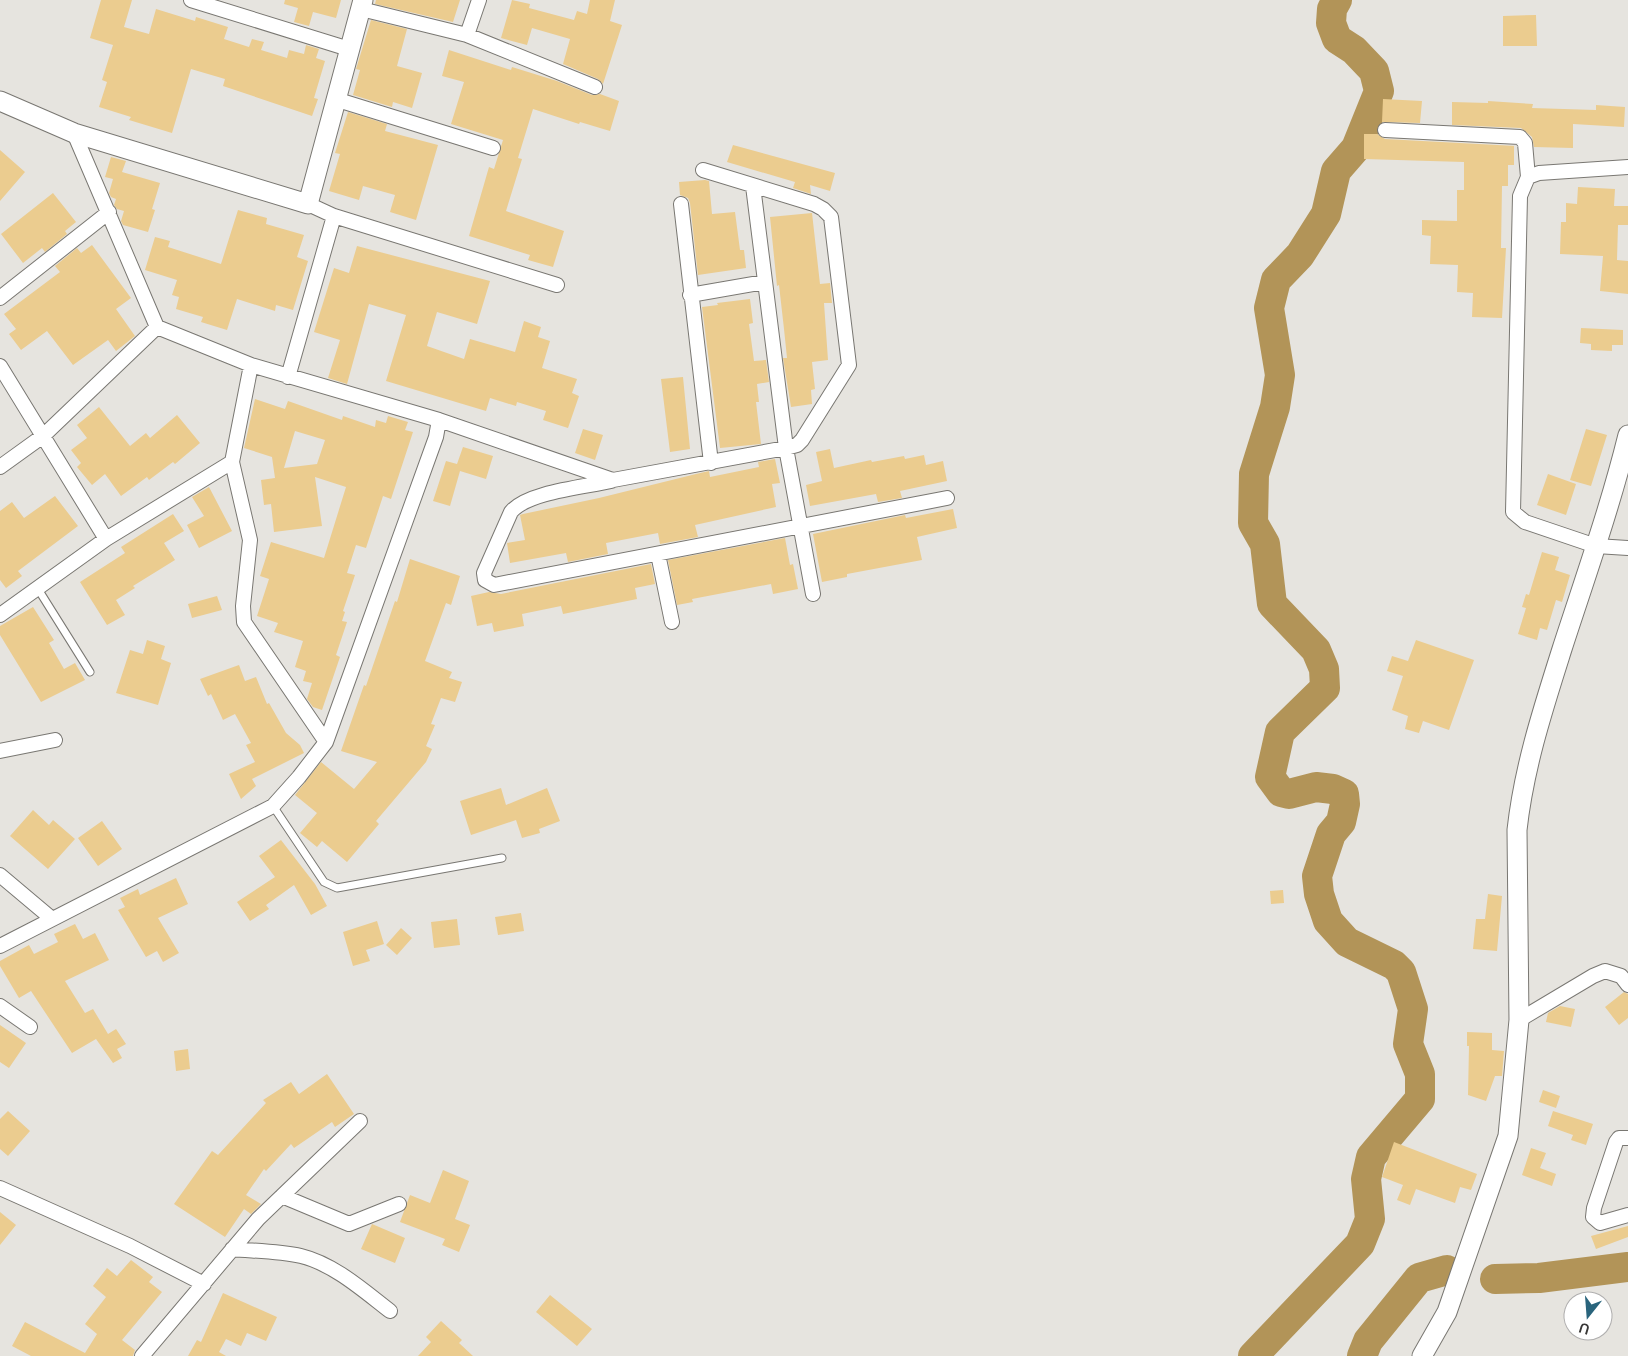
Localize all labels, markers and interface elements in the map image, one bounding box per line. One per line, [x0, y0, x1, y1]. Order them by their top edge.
north arrow [1563, 1291, 1613, 1341]
text: U [1577, 1319, 1592, 1339]

